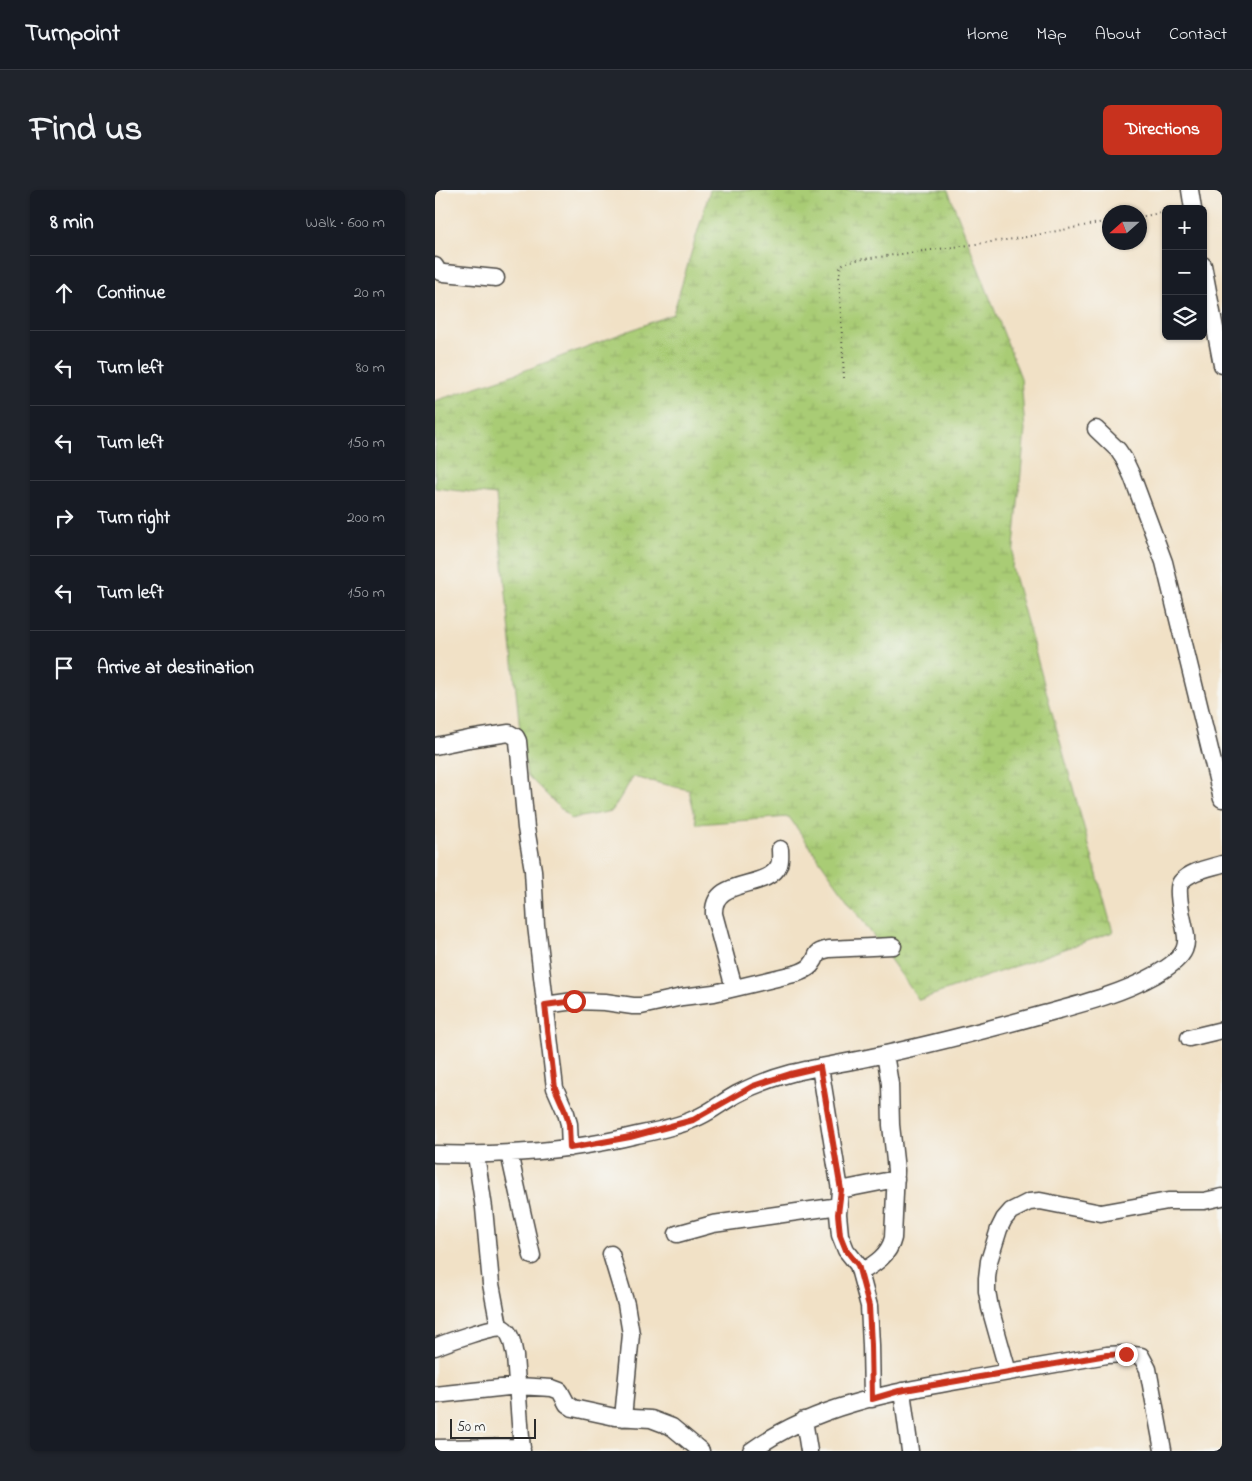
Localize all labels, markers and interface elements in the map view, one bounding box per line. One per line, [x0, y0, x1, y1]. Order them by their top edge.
text: Turnpoint [25, 17, 120, 52]
text: Home [967, 22, 1008, 48]
text: Map [1036, 22, 1067, 48]
text: About [1095, 22, 1141, 48]
text: Contact [1169, 22, 1227, 48]
text: Find us [30, 105, 142, 156]
button: Directions [1103, 105, 1222, 155]
north arrow [1102, 205, 1147, 250]
map controls [1162, 205, 1207, 340]
button: + [1162, 205, 1207, 250]
text: 8 min [50, 208, 94, 238]
text: Walk · 600 m [306, 211, 385, 235]
button: − [1162, 250, 1207, 295]
icon: ahead [50, 279, 78, 307]
text: Continue [97, 280, 165, 307]
text: 20 m [354, 281, 385, 305]
button: layers [1162, 295, 1207, 340]
icon: left [50, 354, 78, 382]
text: Turn left [97, 355, 164, 382]
text: 80 m [356, 356, 385, 380]
icon: left [50, 429, 78, 457]
text: Turn left [97, 430, 164, 457]
text: 150 m [347, 431, 385, 455]
icon: right [50, 504, 78, 532]
text: Turn right [97, 505, 170, 532]
text: 200 m [347, 506, 385, 530]
icon: left [50, 579, 78, 607]
text: Turn left [97, 580, 164, 607]
text: 150 m [347, 581, 385, 605]
icon: arrive [50, 654, 78, 682]
text: Arrive at destination [97, 655, 254, 682]
route start [563, 990, 586, 1013]
route end [1115, 1343, 1138, 1366]
scale bar [450, 1416, 536, 1439]
text: 50 m [457, 1417, 485, 1438]

